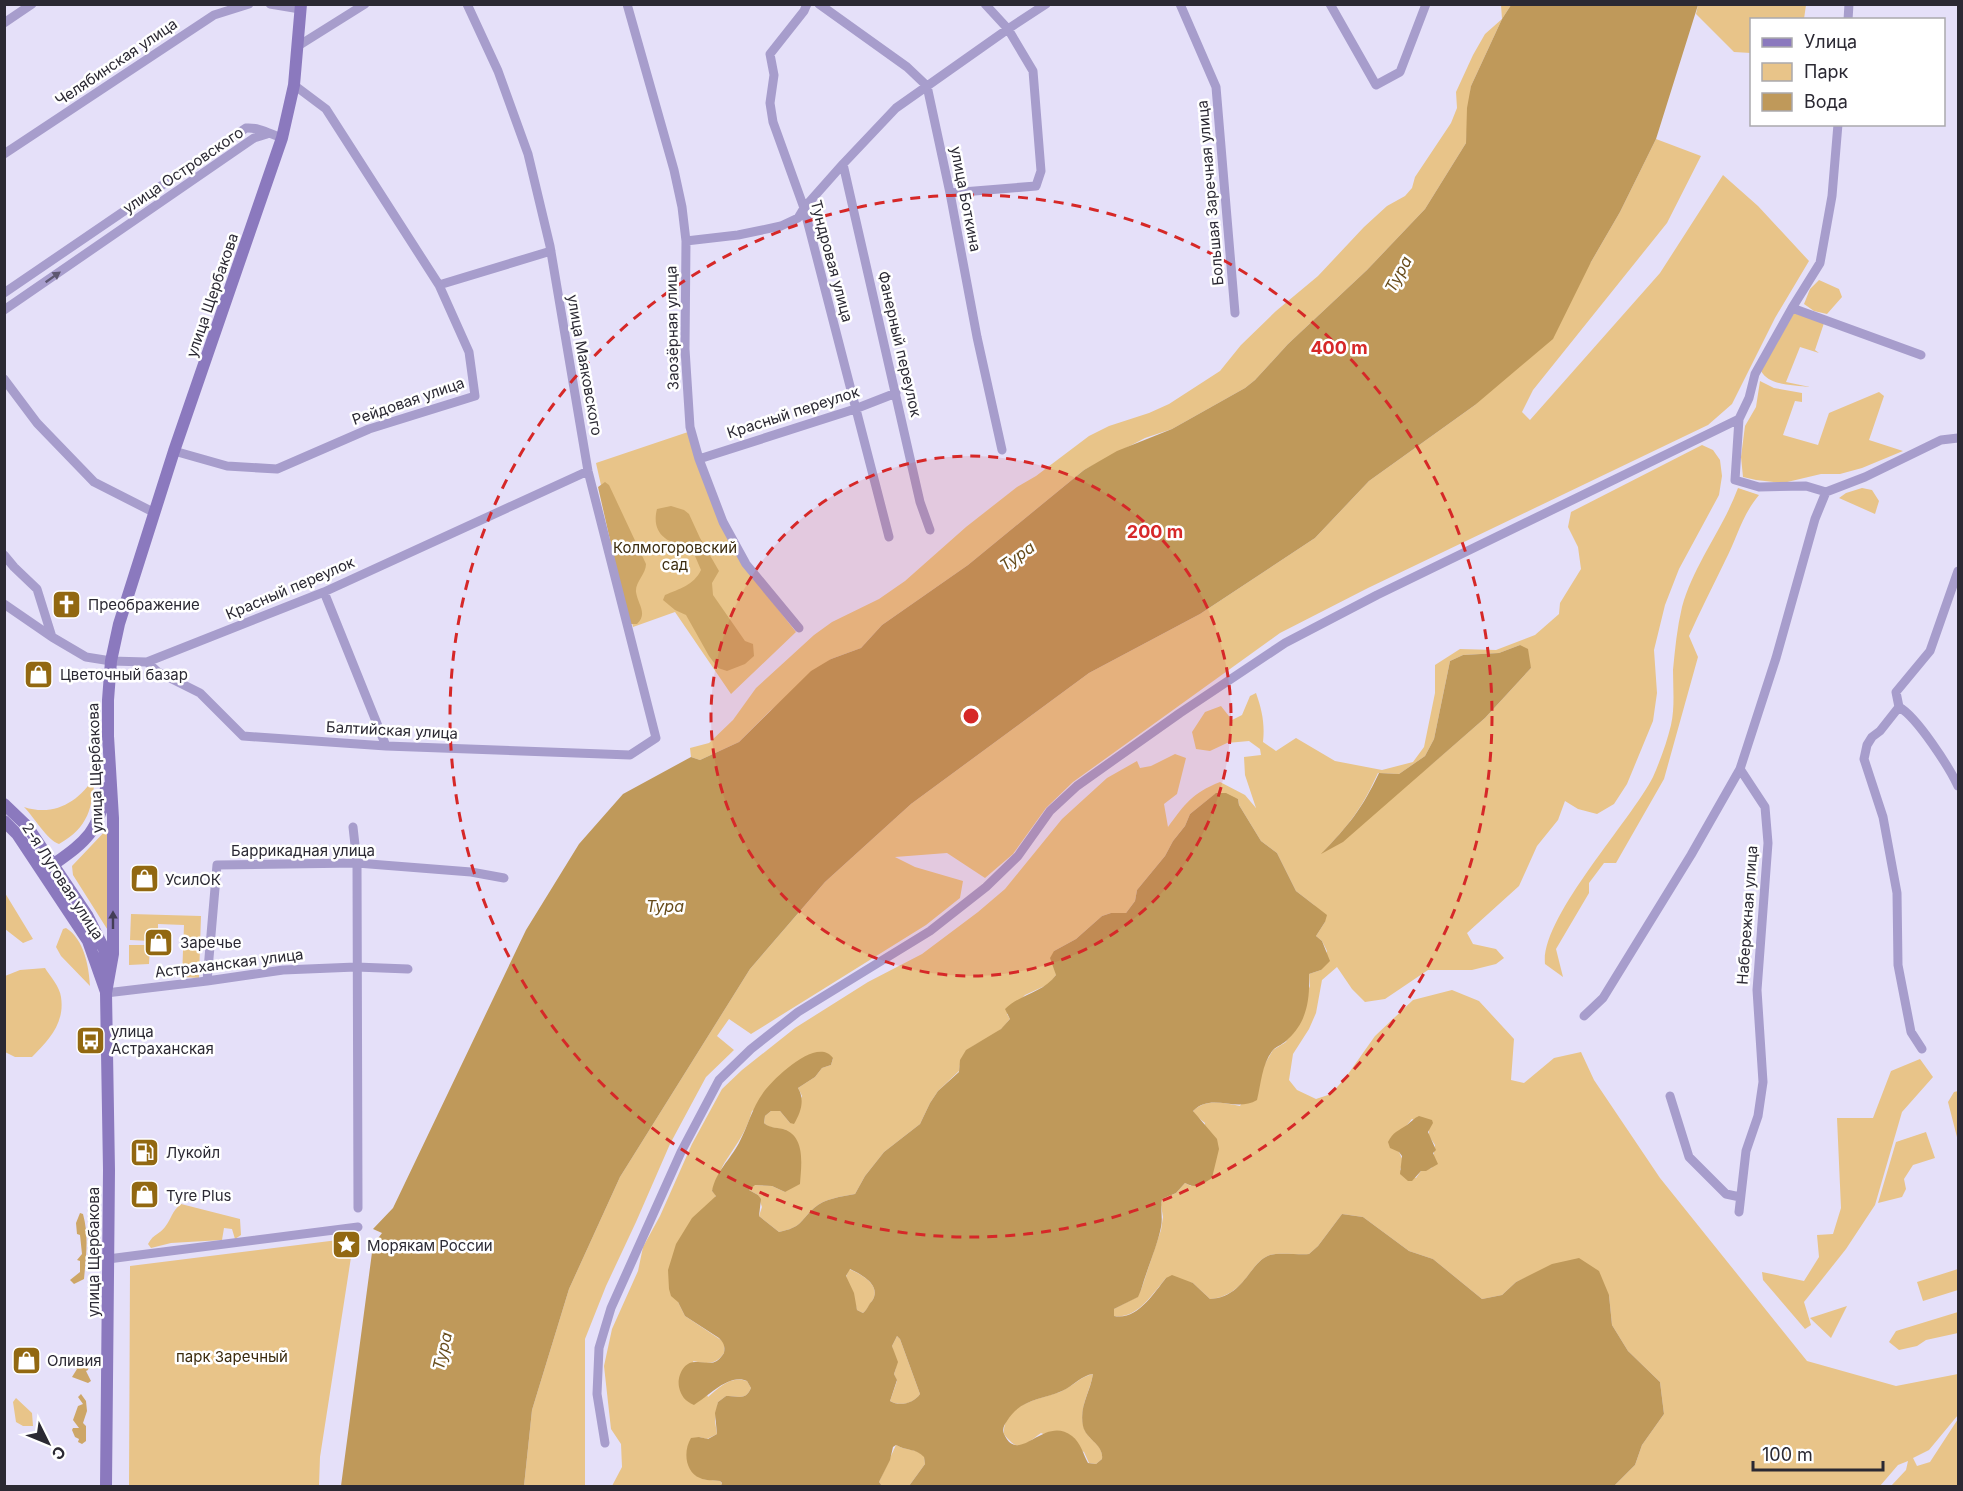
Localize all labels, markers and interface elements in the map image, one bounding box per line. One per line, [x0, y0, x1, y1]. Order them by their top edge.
street label: Челябинская улица [51, 14, 181, 110]
legend [1750, 18, 1945, 126]
text: Улица [1804, 31, 1857, 52]
text: Парк [1804, 61, 1849, 82]
text: Вода [1804, 91, 1848, 112]
street label: Большая Заречная улица [1192, 100, 1228, 286]
street label: улица Островского [119, 123, 247, 217]
street label: улица Боткина [946, 145, 986, 253]
street label: Тундровая улица [807, 198, 857, 324]
street label: улица Щербакова [182, 230, 242, 360]
water label: Тура [1380, 252, 1416, 296]
street label: Заозёрная улица [661, 266, 683, 390]
street label: Фанерный переулок [874, 269, 926, 419]
one-way arrow [44, 271, 60, 283]
street label: улица Маяковского [563, 293, 607, 437]
text: 400 m [1310, 337, 1368, 358]
street label: Рейдовая улица [349, 373, 467, 429]
street label: Красный переулок [724, 382, 862, 442]
text: 200 m [1127, 521, 1183, 542]
water label: Тура [996, 537, 1038, 575]
park label: Колмогоровский сад [613, 538, 737, 574]
street label: Красный переулок [223, 552, 357, 624]
church icon: Преображение [51, 588, 83, 620]
place label: Преображение [88, 595, 200, 614]
shop icon: Цветочный базар [23, 658, 55, 690]
place label: Цветочный базар [60, 665, 188, 684]
street label: улица Щербакова [83, 703, 107, 833]
centre of rings [961, 706, 981, 726]
street label: Балтийская улица [326, 717, 458, 743]
street label: 2-я Луговая улица [18, 819, 108, 943]
street label: Баррикадная улица [231, 841, 375, 860]
street label: Набережная улица [1733, 845, 1761, 985]
shop icon: УсилОК [128, 863, 160, 895]
place label: УсилОК [165, 870, 221, 889]
water label: Тура [646, 896, 684, 916]
one-way arrow [108, 910, 118, 929]
shop icon: Заречье [143, 926, 175, 958]
place label: Заречье [180, 933, 242, 952]
street label: Астраханская улица [154, 944, 304, 982]
place label: улица Астраханская [111, 1022, 214, 1058]
bus stop icon: улица Астраханская [74, 1024, 106, 1056]
fuel station icon: Лукойл [129, 1136, 161, 1168]
place label: Лукойл [166, 1143, 220, 1162]
shop icon: Tyre Plus [129, 1179, 161, 1211]
place label: Tyre Plus [166, 1186, 232, 1205]
street label: улица Щербакова [84, 1187, 103, 1317]
place icon: Морякам России [330, 1229, 362, 1261]
place label: Морякам России [367, 1236, 493, 1255]
water label: Тура [428, 1330, 456, 1372]
shop icon: Оливия [10, 1344, 42, 1376]
park label: парк Заречный [176, 1347, 288, 1366]
place label: Оливия [47, 1351, 102, 1370]
north arrow [18, 1413, 78, 1473]
scale bar [1753, 1434, 1884, 1472]
text: С [48, 1442, 70, 1464]
text: 100 m [1762, 1444, 1813, 1465]

